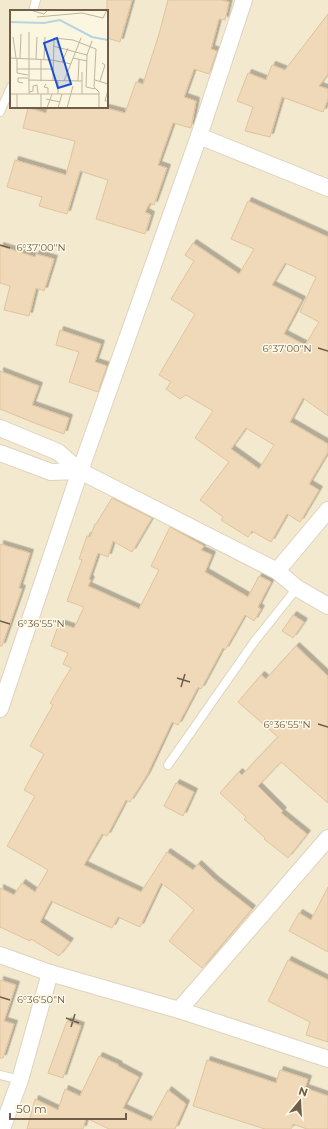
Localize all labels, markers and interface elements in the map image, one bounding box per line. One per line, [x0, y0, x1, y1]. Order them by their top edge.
inset map [10, 10, 108, 108]
text: 6°37'00"N [16, 241, 66, 254]
text: 6°37'00"N [262, 342, 312, 355]
text: 6°36'55"N [17, 617, 65, 630]
text: 6°36'55"N [263, 718, 311, 731]
text: 6°36'50"N [17, 993, 65, 1006]
north arrow [280, 1081, 320, 1121]
text: N [297, 1083, 309, 1100]
scale bar [10, 1095, 126, 1121]
text: 50 m [16, 1101, 47, 1116]

